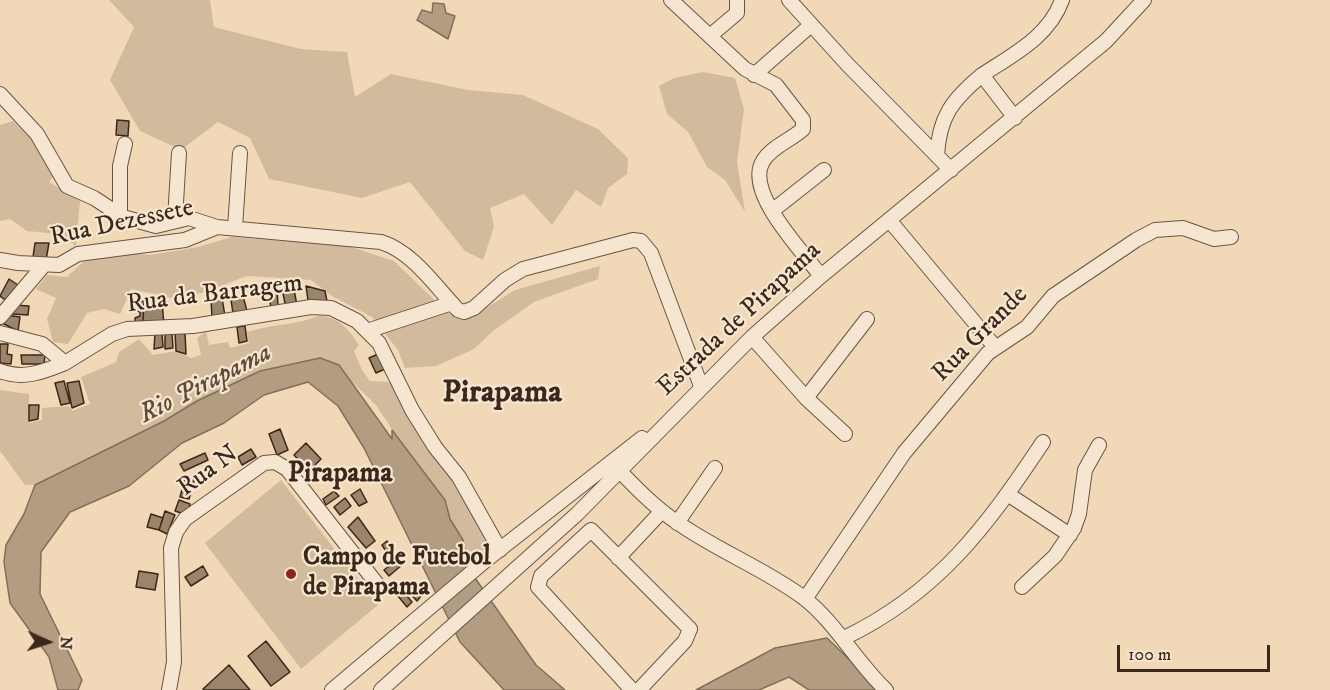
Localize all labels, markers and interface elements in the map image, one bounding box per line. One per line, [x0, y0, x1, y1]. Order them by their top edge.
street label: Rua Dezessete [47, 194, 197, 254]
street label: Estrada de Pirapama [652, 236, 828, 404]
street label: Rua da Barragem [125, 269, 305, 321]
street label: Rua Grande [927, 281, 1035, 389]
water label: Rio Pirapama [134, 338, 278, 432]
district label: Pirapama [442, 375, 562, 413]
street label: Rua N [172, 439, 246, 505]
district label: Pirapama [288, 458, 392, 492]
place label: Campo de Futebol de Pirapama [303, 543, 491, 604]
marker: Campo de Futebol de Pirapama [284, 567, 298, 581]
north arrow [18, 612, 78, 672]
scale bar [1120, 633, 1273, 671]
text: N [56, 636, 76, 650]
text: 100 m [1128, 644, 1171, 666]

